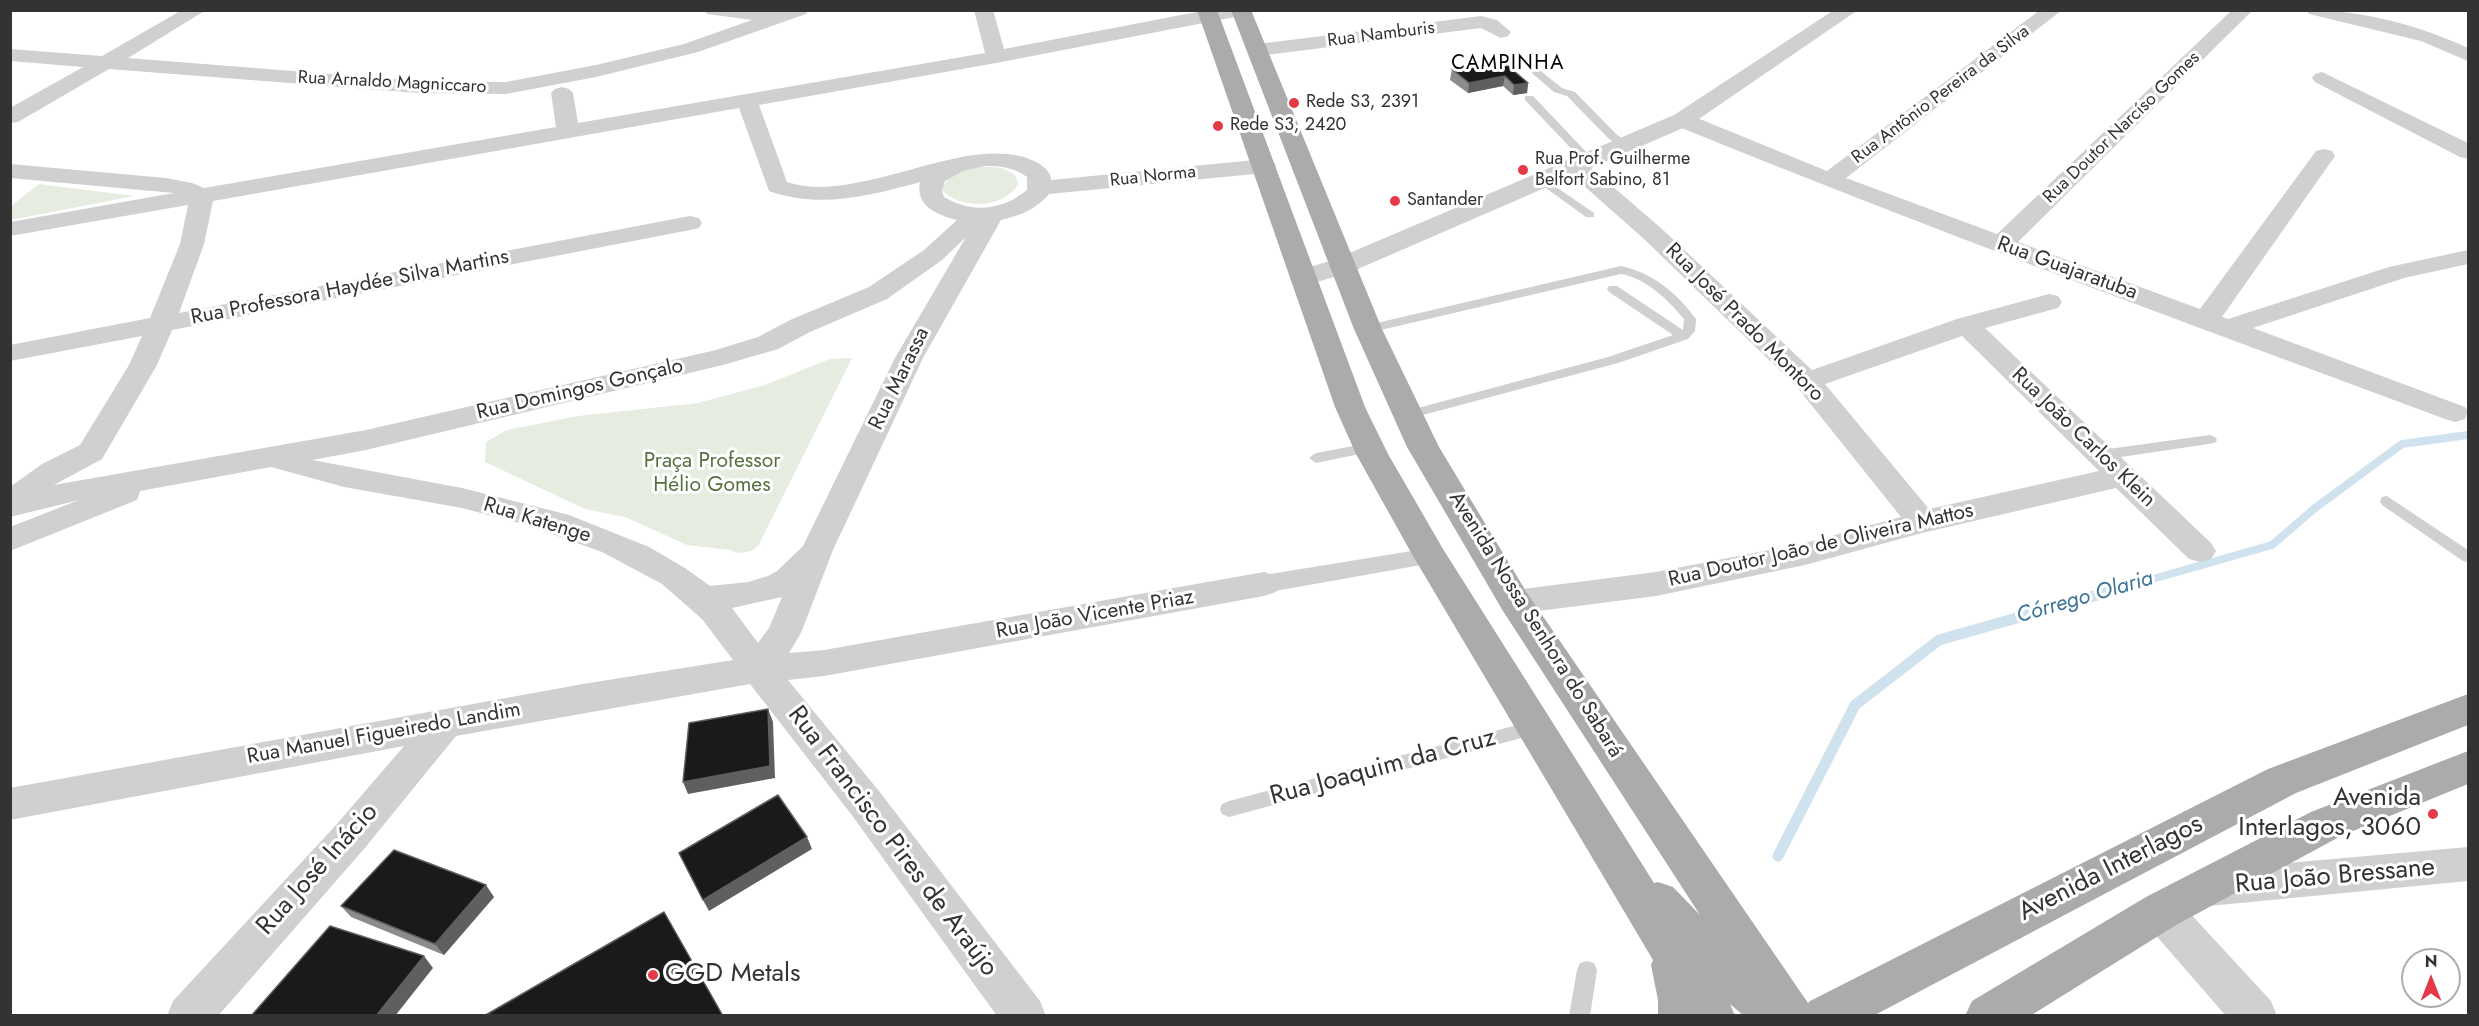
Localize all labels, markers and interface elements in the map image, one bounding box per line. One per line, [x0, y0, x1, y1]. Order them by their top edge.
street label: Rua Namburis [1326, 18, 1436, 52]
street label: Rua Antônio Pereira da Silva [1848, 21, 2034, 169]
street label: Rua Doutor Narcíso Gomes [2039, 47, 2205, 209]
district label: CAMPINHA [1451, 52, 1565, 76]
street label: Rua Arnaldo Magniccaro [297, 67, 487, 99]
place label: Rede S3, 2391 [1306, 92, 1419, 114]
marker: Rede S3, 2391 [1287, 96, 1301, 110]
place label: Rede S3, 2420 [1230, 115, 1346, 137]
marker: Rede S3, 2420 [1211, 119, 1225, 133]
place label: Rua Prof. Guilherme Belfort Sabino, 81 [1535, 149, 1690, 192]
street label: Rua Norma [1109, 162, 1197, 192]
marker: Rua Prof. Guilherme Belfort Sabino, 81 [1516, 163, 1530, 177]
place label: Santander [1407, 190, 1483, 212]
marker: Santander [1388, 194, 1402, 208]
street label: Rua Guajaratuba [1993, 232, 2141, 306]
street label: Rua José Prado Montoro [1660, 239, 1828, 407]
street label: Rua Professora Haydée Silva Martins [189, 245, 511, 331]
street label: Rua Marassa [864, 324, 936, 434]
street label: Rua Domingos Gonçalo [474, 354, 686, 426]
street label: Rua João Carlos Klein [2006, 363, 2160, 513]
park label: Praça Professor Hélio Gomes [644, 449, 780, 499]
street label: Avenida Nossa Senhora do Sabará [1443, 487, 1627, 763]
street label: Rua Katenge [480, 493, 594, 549]
street label: Rua Doutor João de Oliveira Mattos [1666, 499, 1976, 593]
water label: Córrego Olaria [2014, 566, 2156, 630]
street label: Rua João Vicente Priaz [994, 585, 1196, 645]
street label: Rua Manuel Figueiredo Landim [245, 698, 523, 770]
street label: Rua Francisco Pires de Araújo [780, 701, 1004, 983]
street label: Rua Joaquim da Cruz [1267, 723, 1499, 813]
place label: Avenida Interlagos, 3060 [2238, 783, 2421, 844]
street label: Rua José Inácio [251, 798, 385, 942]
marker: Avenida Interlagos, 3060 [2426, 807, 2440, 821]
street label: Avenida Interlagos [2014, 809, 2208, 929]
street label: Rua João Bressane [2234, 853, 2436, 901]
north arrow [2401, 948, 2461, 1008]
text: N [2425, 950, 2437, 973]
place label: GGD Metals [665, 959, 800, 991]
marker: GGD Metals [646, 968, 660, 982]

